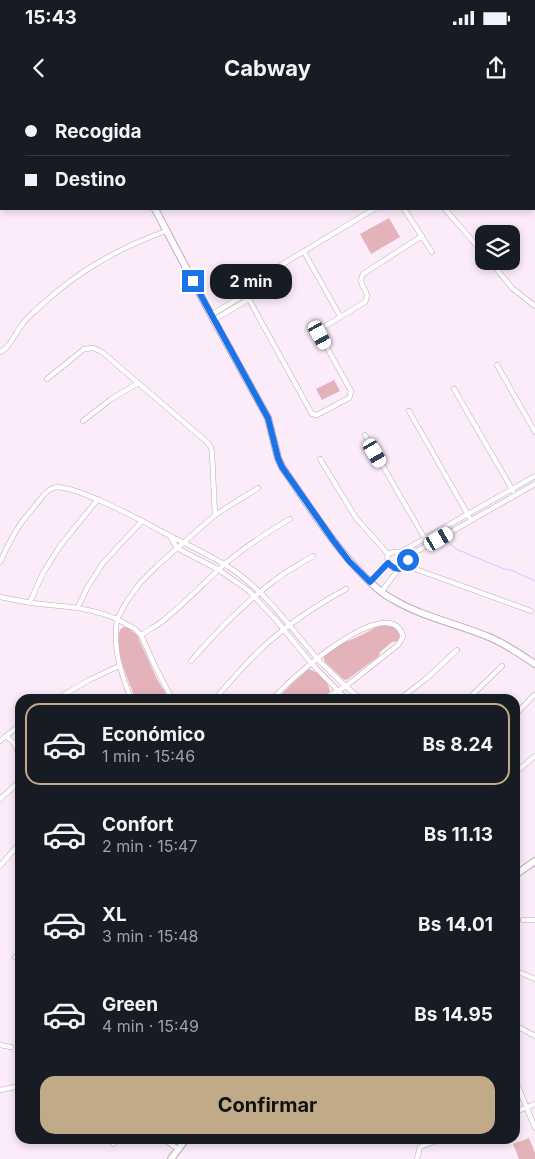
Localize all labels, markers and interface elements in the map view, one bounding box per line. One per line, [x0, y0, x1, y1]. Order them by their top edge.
text: 15:43 [25, 6, 77, 29]
icon: back [25, 54, 53, 82]
icon: share [482, 54, 510, 82]
text: Cabway [224, 55, 311, 81]
text: Recogida [55, 120, 142, 143]
text: Destino [55, 168, 126, 191]
map controls [475, 225, 520, 270]
button: layers [475, 225, 520, 270]
callout: 2 min [210, 264, 293, 298]
route end [182, 270, 204, 292]
text: 2 min [230, 271, 272, 291]
car [306, 318, 333, 352]
car [361, 436, 388, 470]
car [422, 525, 455, 553]
route start [397, 549, 419, 571]
icon: car [42, 722, 87, 767]
text: Económico [102, 723, 205, 746]
text: Bs 8.24 [422, 733, 493, 756]
text: 1 min · 15:46 [102, 746, 195, 766]
icon: car [42, 812, 87, 857]
text: Confort [102, 813, 173, 836]
text: Bs 11.13 [424, 823, 493, 846]
text: 2 min · 15:47 [102, 836, 197, 856]
icon: car [42, 902, 87, 947]
text: XL [102, 903, 127, 926]
text: Bs 14.01 [418, 913, 493, 936]
text: 3 min · 15:48 [102, 926, 198, 946]
icon: car [42, 992, 87, 1037]
text: Green [102, 993, 158, 1016]
text: Bs 14.95 [414, 1003, 493, 1026]
text: 4 min · 15:49 [102, 1016, 199, 1036]
button: Confirmar [40, 1076, 495, 1134]

